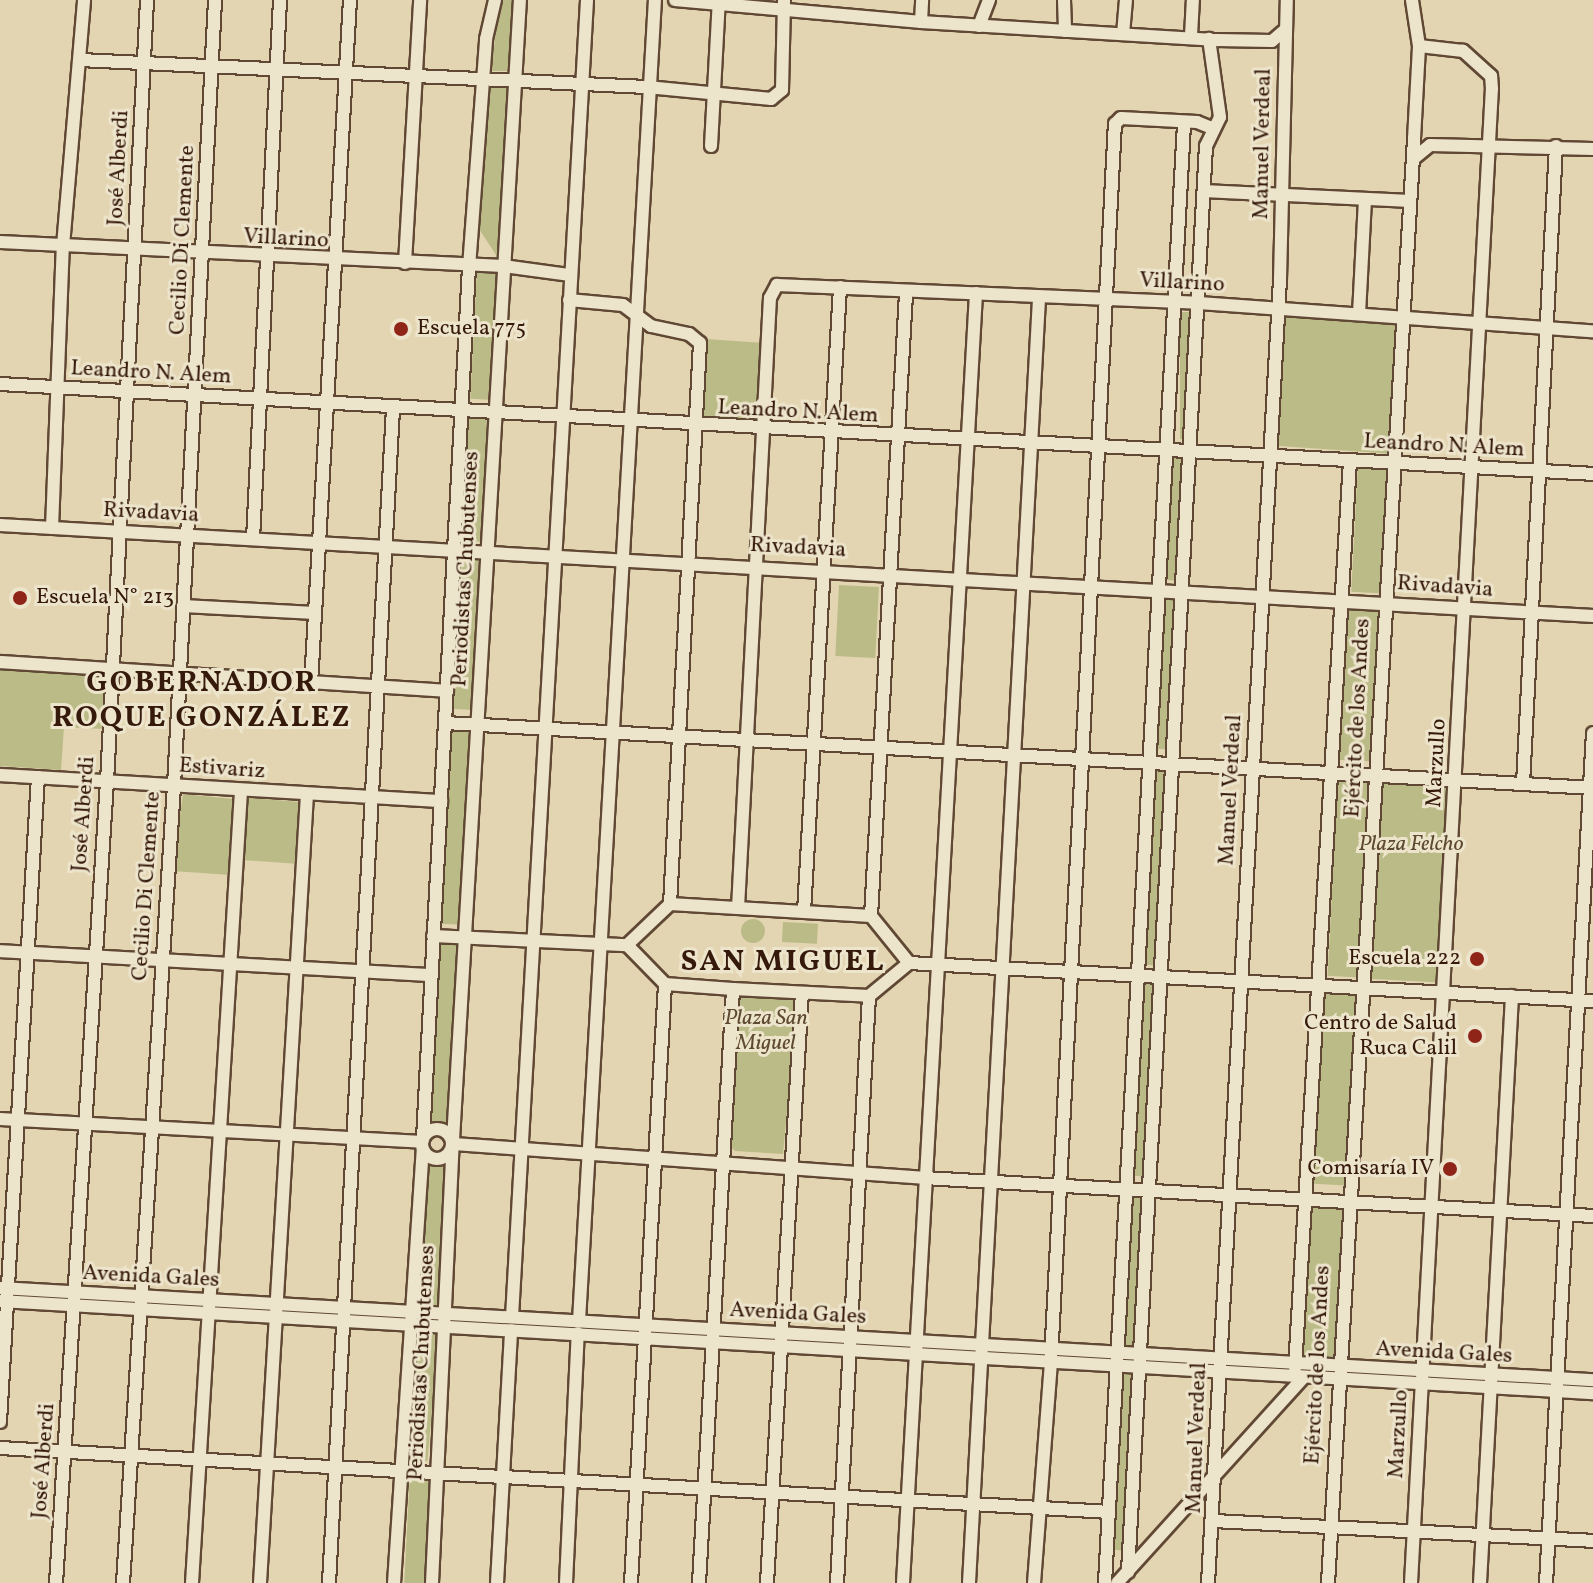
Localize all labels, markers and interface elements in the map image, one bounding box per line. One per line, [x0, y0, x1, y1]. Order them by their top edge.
street label: Manuel Verdeal [1248, 68, 1278, 220]
street label: José Alberdi [103, 109, 135, 227]
street label: Cecilio Di Clemente [165, 144, 201, 336]
street label: Villarino [243, 224, 329, 254]
street label: Villarino [1139, 268, 1225, 298]
place label: Escuela 775 [417, 316, 526, 342]
marker: Escuela 775 [392, 320, 410, 338]
street label: Leandro N. Alem [70, 356, 232, 390]
street label: Leandro N. Alem [717, 395, 879, 429]
street label: Leandro N. Alem [1363, 429, 1525, 463]
street label: Periodistas Chubutenses [447, 451, 485, 687]
street label: Rivadavia [102, 497, 200, 529]
street label: Rivadavia [749, 532, 847, 564]
street label: Rivadavia [1396, 570, 1494, 604]
place label: Escuela N° 213 [36, 585, 174, 611]
marker: Escuela N° 213 [11, 589, 29, 607]
street label: Ejército de los Andes [1340, 618, 1376, 818]
district label: GOBERNADOR ROQUE GONZÁLEZ [52, 665, 352, 736]
street label: Manuel Verdeal [1214, 714, 1248, 866]
street label: Marzullo [1421, 718, 1453, 808]
street label: Estivariz [178, 753, 266, 785]
street label: José Alberdi [67, 755, 101, 873]
street label: Cecilio Di Clemente [127, 790, 167, 982]
park label: Plaza Felcho [1359, 832, 1463, 858]
district label: SAN MIGUEL [680, 944, 886, 980]
place label: Escuela 222 [1348, 946, 1461, 972]
marker: Escuela 222 [1468, 950, 1486, 968]
park label: Plaza San Miguel [724, 1005, 808, 1056]
place label: Centro de Salud Ruca Calil [1304, 1010, 1457, 1062]
marker: Centro de Salud Ruca Calil [1464, 1025, 1486, 1047]
place label: Comisaría IV [1307, 1156, 1434, 1182]
marker: Comisaría IV [1441, 1160, 1459, 1178]
street label: Periodistas Chubutenses [403, 1245, 441, 1481]
street label: Avenida Gales [82, 1260, 220, 1294]
street label: Ejército de los Andes [1300, 1265, 1336, 1465]
street label: Avenida Gales [729, 1297, 867, 1331]
street label: Avenida Gales [1375, 1336, 1513, 1370]
street label: Manuel Verdeal [1181, 1362, 1213, 1514]
street label: Marzullo [1383, 1389, 1415, 1479]
street label: José Alberdi [27, 1402, 61, 1520]

